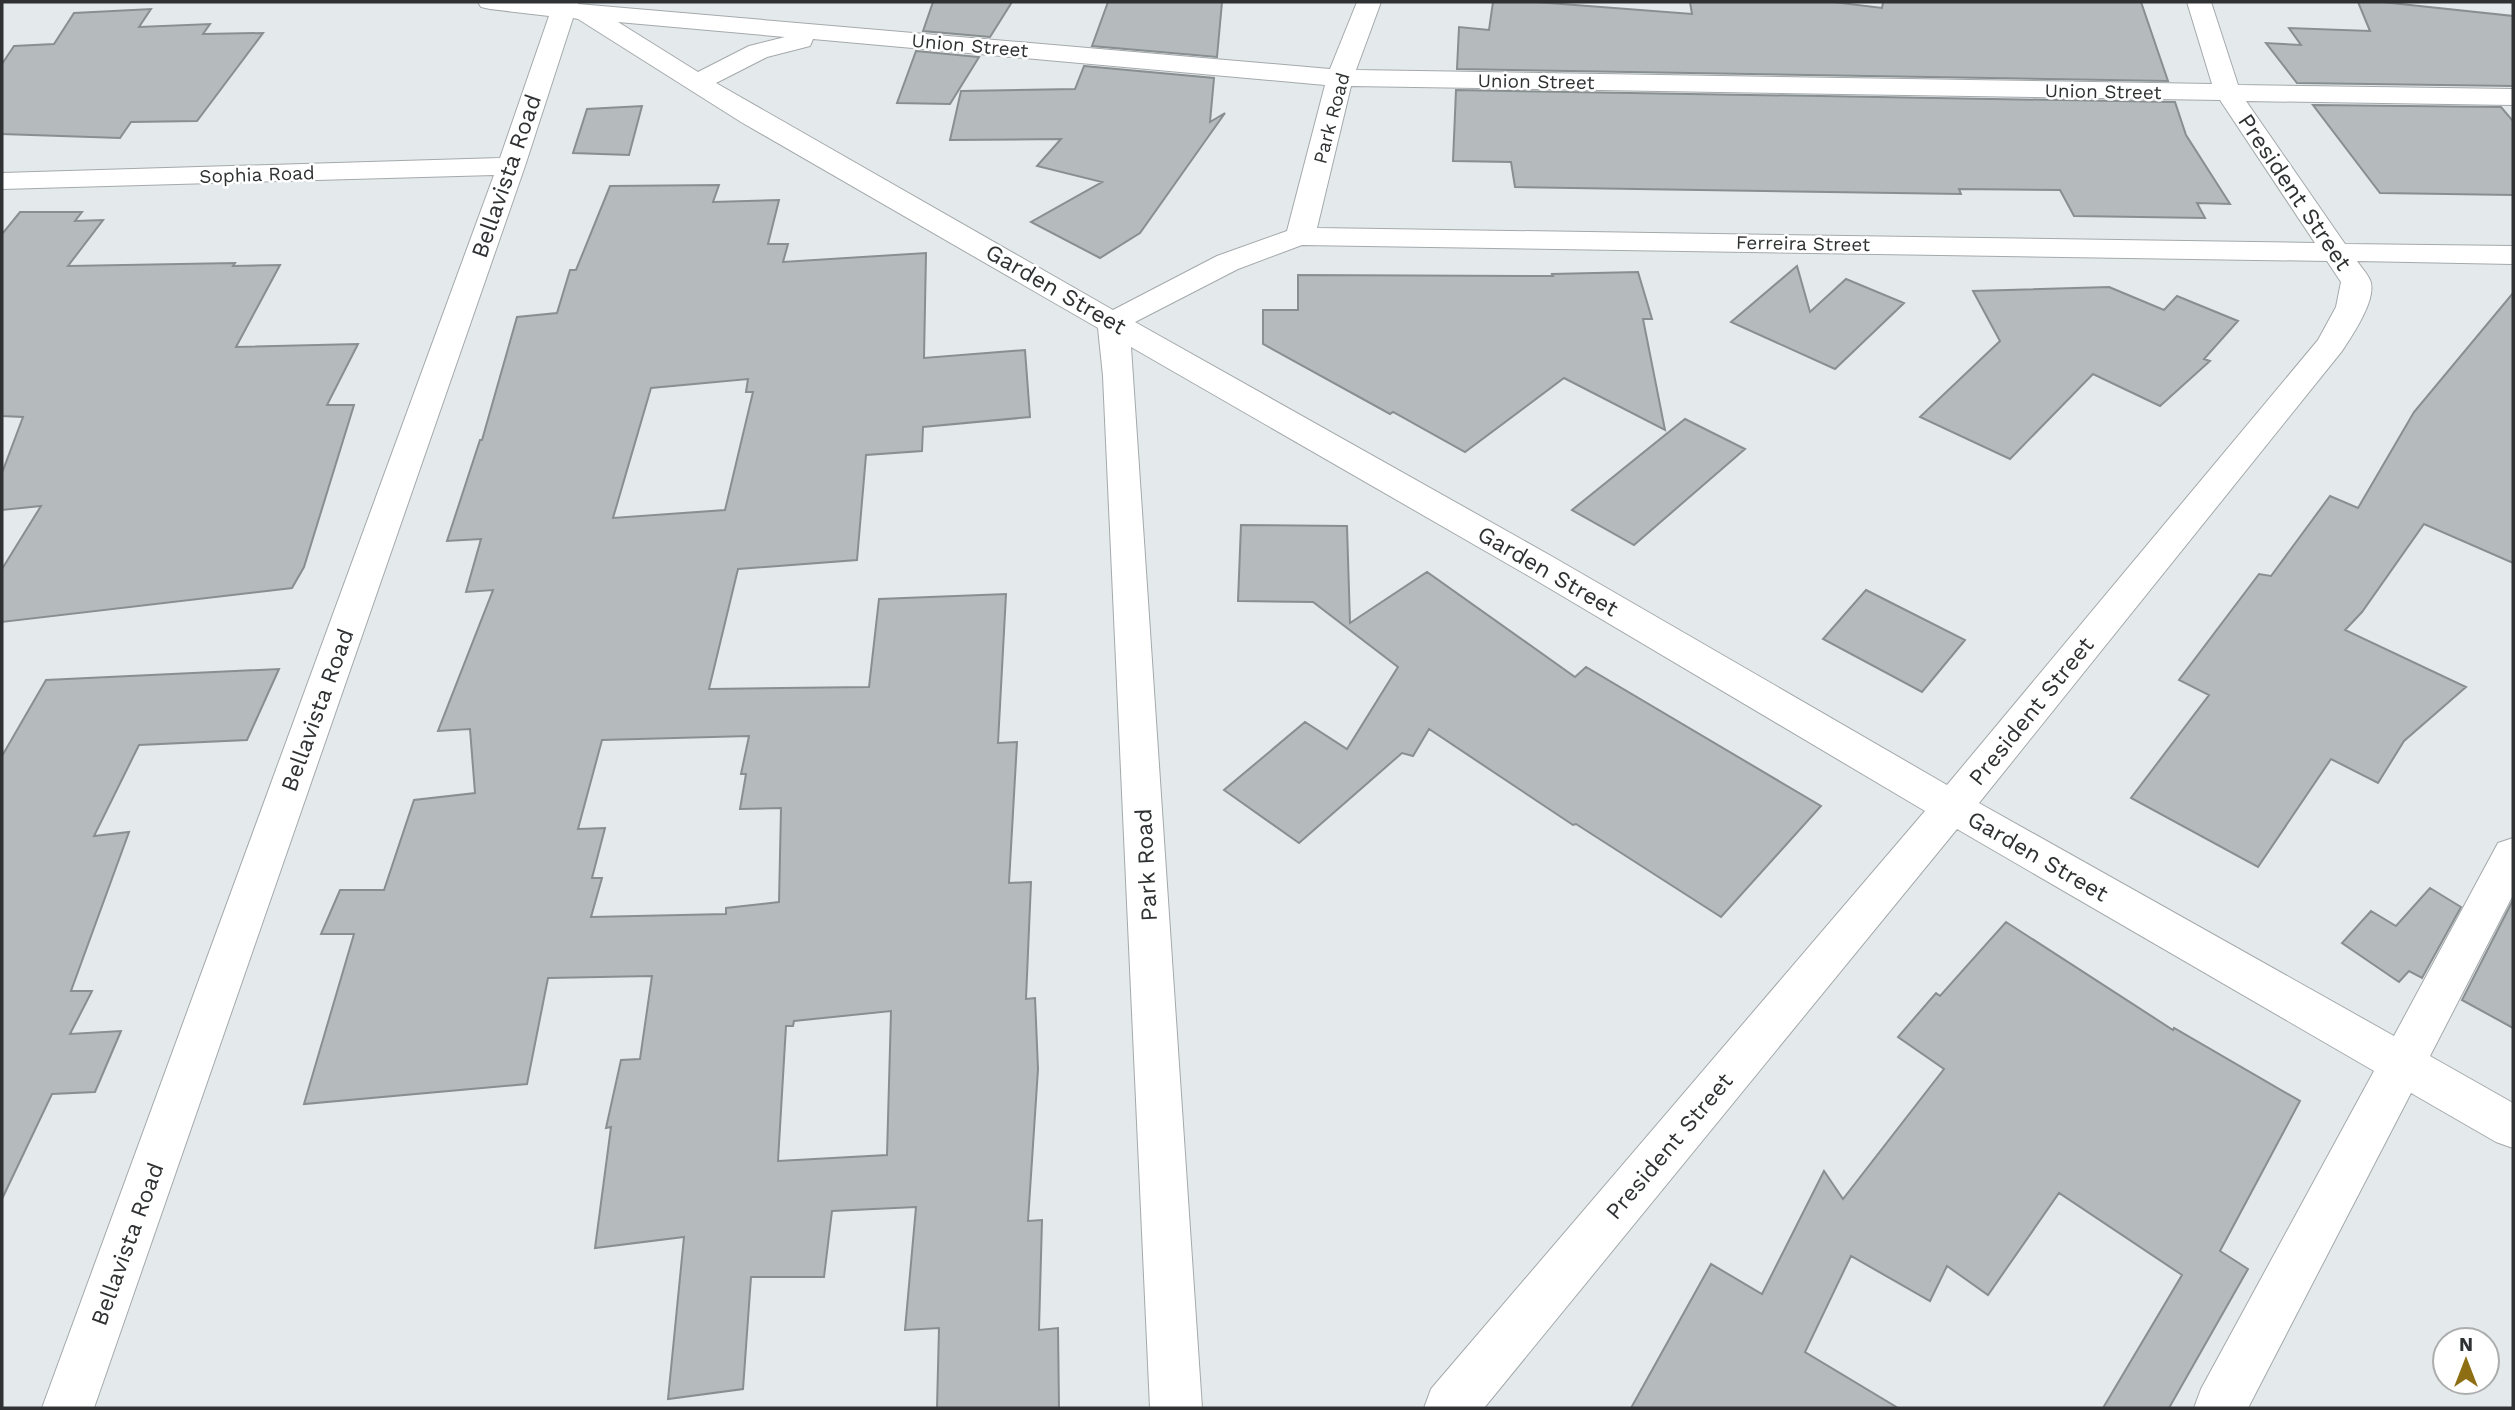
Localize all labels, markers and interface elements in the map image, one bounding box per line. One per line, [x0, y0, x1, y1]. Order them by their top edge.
street label: Union Street [911, 29, 1029, 62]
street label: Union Street [1477, 69, 1595, 94]
street label: Park Road [1308, 70, 1355, 166]
street label: Union Street [2044, 79, 2162, 104]
street label: Bellavista Road [466, 91, 547, 262]
street label: President Street [2232, 109, 2357, 276]
street label: Sophia Road [199, 161, 315, 188]
street label: Ferreira Street [1736, 231, 1870, 256]
street label: Garden Street [981, 238, 1131, 341]
street label: Garden Street [1473, 520, 1623, 623]
street label: Bellavista Road [275, 625, 359, 795]
street label: President Street [1963, 631, 2100, 791]
street label: Garden Street [1963, 805, 2113, 908]
street label: Park Road [1130, 808, 1163, 922]
street label: President Street [1600, 1067, 1739, 1225]
street label: Bellavista Road [85, 1159, 169, 1329]
north arrow [2431, 1326, 2501, 1396]
text: N [2459, 1333, 2473, 1356]

